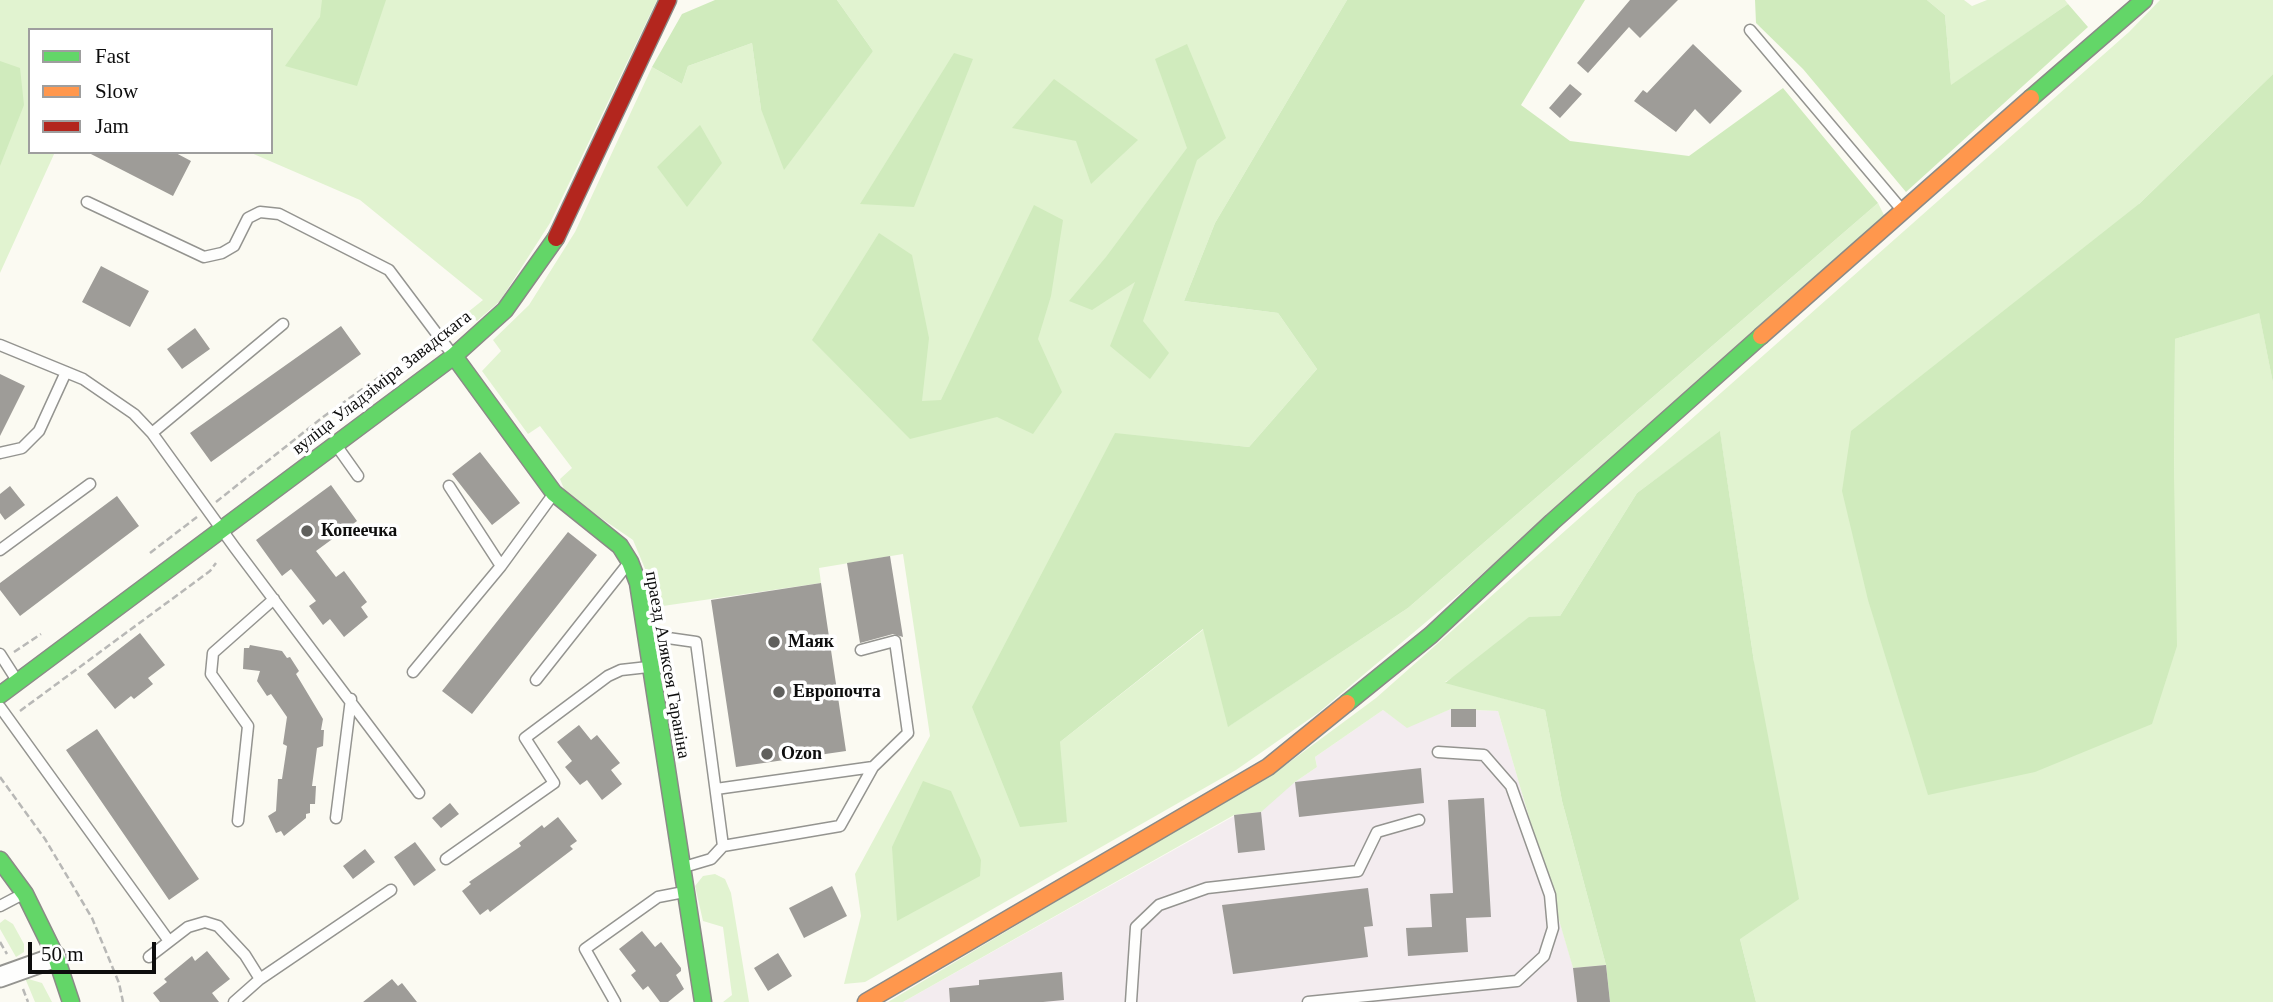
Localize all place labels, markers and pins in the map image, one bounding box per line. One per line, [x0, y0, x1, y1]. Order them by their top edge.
place label: Копеечка [321, 520, 397, 542]
marker: Копеечка [299, 523, 315, 539]
place label: Маяк [788, 631, 834, 653]
marker: Маяк [766, 634, 782, 650]
place label: Европочта [793, 681, 881, 703]
marker: Европочта [771, 684, 787, 700]
place label: Ozon [781, 743, 822, 765]
marker: Ozon [759, 746, 775, 762]

